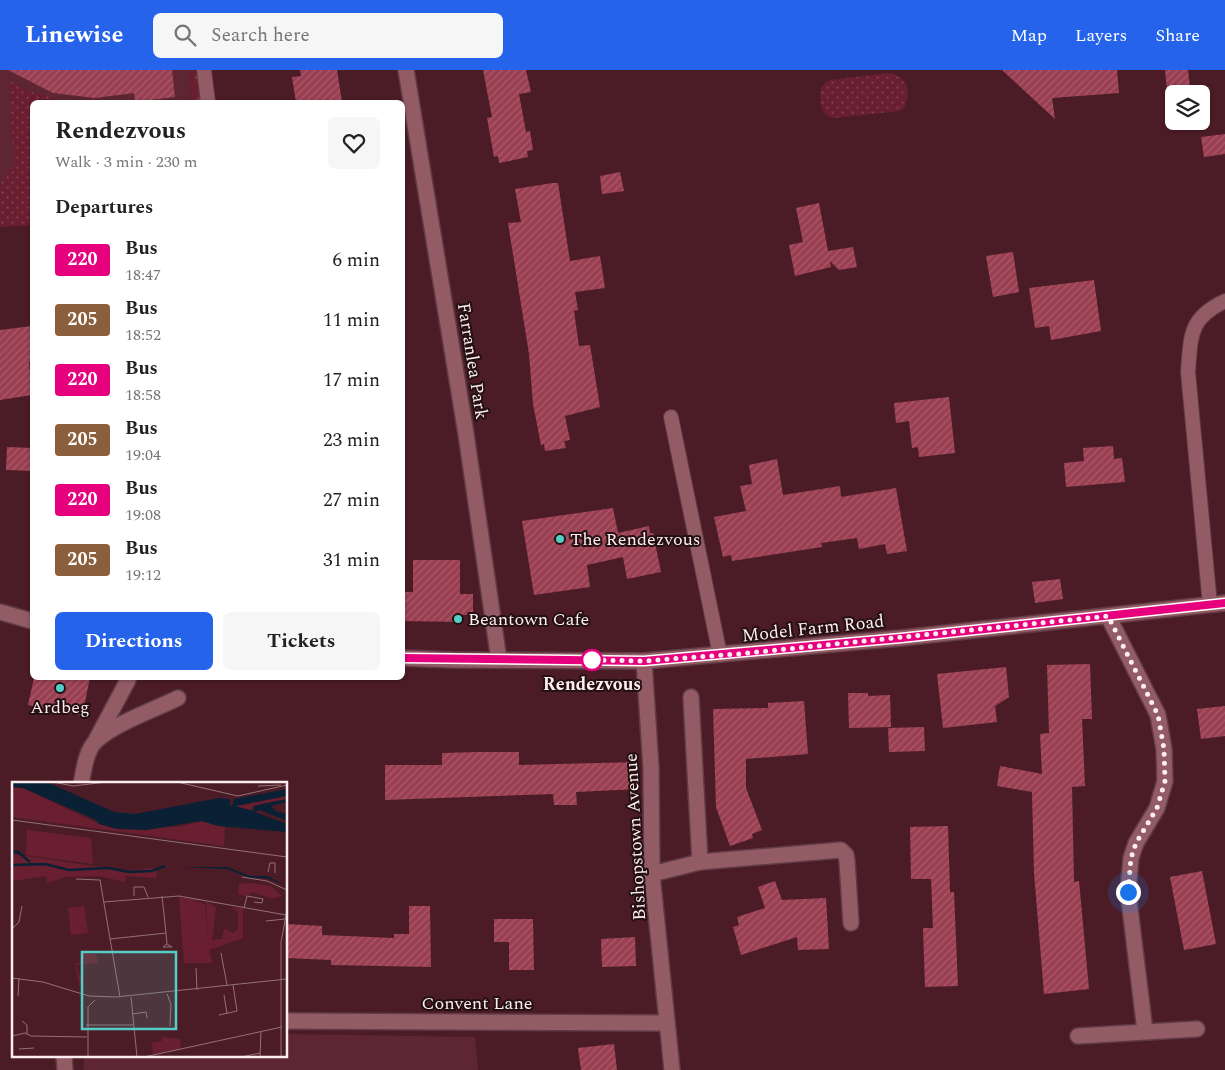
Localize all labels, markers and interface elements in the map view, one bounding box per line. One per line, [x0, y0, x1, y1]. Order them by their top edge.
search box [153, 13, 503, 58]
text: Linewise [25, 17, 123, 53]
icon: search [171, 21, 199, 49]
text: Search here [211, 21, 310, 50]
text: Map [1011, 22, 1047, 49]
text: Layers [1075, 22, 1127, 49]
text: Share [1155, 22, 1200, 49]
map controls [1165, 85, 1210, 130]
button: layers [1165, 85, 1210, 130]
text: Rendezvous [55, 113, 186, 149]
button: heart [328, 117, 380, 169]
text: Walk · 3 min · 230 m [55, 150, 198, 174]
text: Departures [55, 193, 153, 222]
text: Bus [125, 234, 158, 263]
text: 220 [67, 246, 98, 273]
text: 6 min [332, 246, 380, 275]
text: 18:47 [125, 263, 161, 287]
text: Bus [125, 294, 158, 323]
street label: Farranlea Park [450, 301, 495, 421]
text: 205 [67, 306, 98, 333]
text: 11 min [323, 306, 380, 335]
text: 18:52 [125, 323, 161, 347]
text: Bus [125, 354, 158, 383]
text: 220 [67, 366, 98, 393]
text: 17 min [323, 366, 380, 395]
text: 18:58 [125, 383, 161, 407]
text: Bus [125, 414, 158, 443]
text: 205 [67, 426, 98, 453]
text: 23 min [323, 426, 380, 455]
text: 19:04 [125, 443, 161, 467]
text: Bus [125, 474, 158, 503]
text: 220 [67, 486, 98, 513]
text: 27 min [323, 486, 380, 515]
text: 19:08 [125, 503, 161, 527]
place label: The Rendezvous [570, 526, 701, 553]
marker: The Rendezvous [554, 533, 566, 545]
text: Bus [125, 534, 158, 563]
text: 205 [67, 546, 98, 573]
text: 31 min [323, 546, 380, 575]
text: 19:12 [125, 563, 161, 587]
place label: Beantown Cafe [468, 606, 589, 633]
street label: Model Farm Road [741, 608, 885, 649]
button: Directions [55, 612, 213, 670]
button: Tickets [223, 612, 380, 670]
marker: Beantown Cafe [452, 613, 464, 625]
marker: Rendezvous [581, 649, 603, 671]
place label: Rendezvous [543, 671, 641, 698]
marker: Ardbeg [54, 682, 66, 694]
place label: Ardbeg [30, 694, 90, 721]
street label: Bishopstown Avenue [618, 753, 653, 921]
inset map [12, 782, 288, 1058]
your location [1116, 880, 1141, 905]
street label: Convent Lane [421, 990, 533, 1017]

